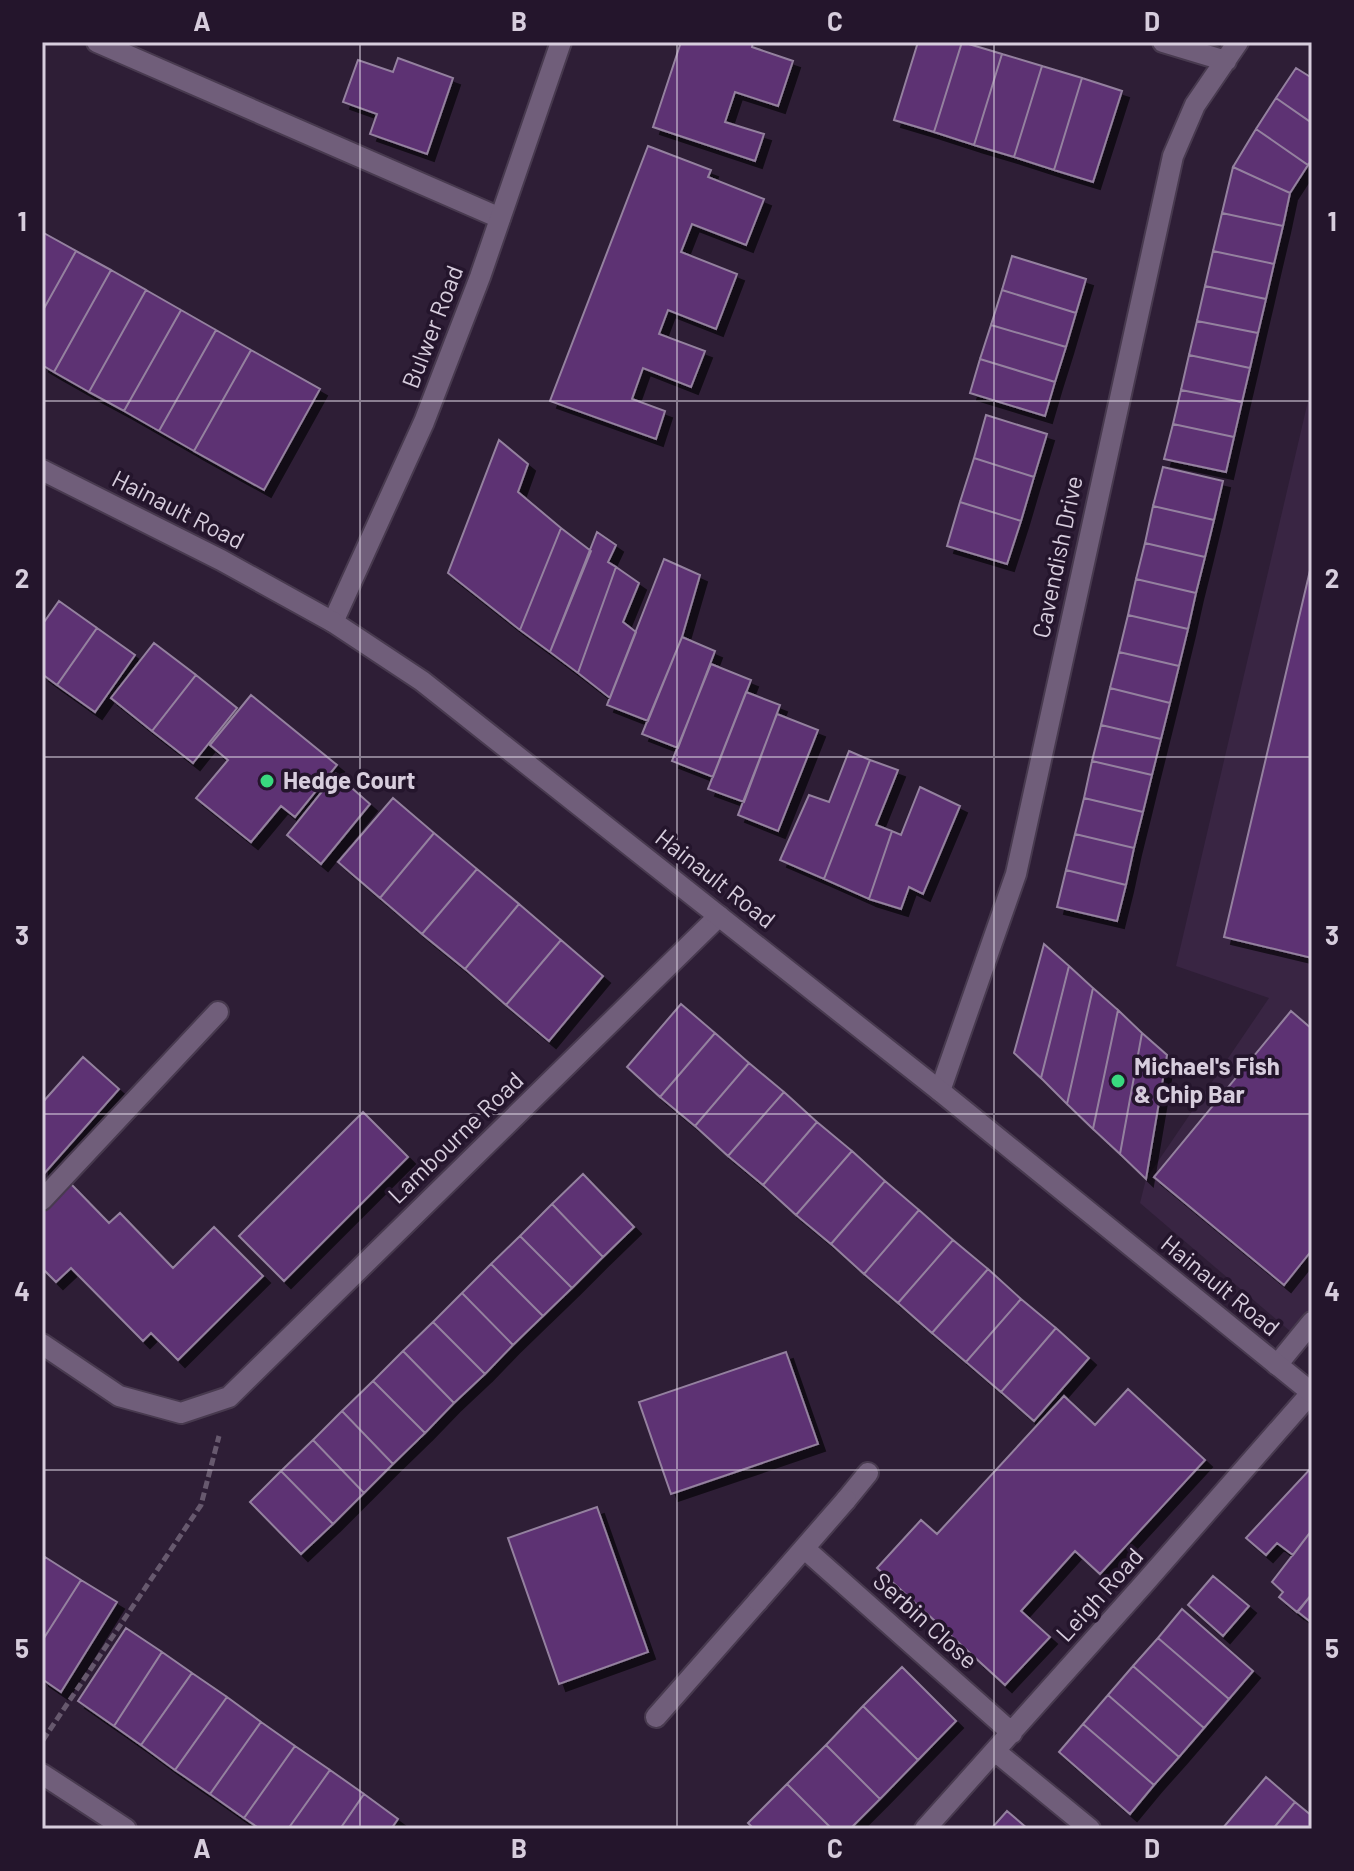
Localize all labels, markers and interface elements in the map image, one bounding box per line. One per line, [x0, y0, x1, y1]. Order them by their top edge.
text: A [193, 5, 211, 36]
text: B [511, 5, 527, 36]
text: C [827, 5, 843, 36]
text: D [1144, 5, 1160, 36]
text: 1 [17, 205, 27, 236]
text: 1 [1327, 205, 1337, 236]
street label: Bulwer Road [395, 261, 468, 392]
street label: Hainault Road [108, 463, 250, 554]
street label: Cavendish Drive [1025, 473, 1088, 640]
text: 2 [15, 562, 29, 593]
text: 2 [1325, 562, 1339, 593]
place label: Hedge Court [283, 765, 415, 794]
marker: Hedge Court [258, 772, 276, 790]
street label: Hainault Road [650, 822, 782, 934]
text: 3 [15, 919, 29, 950]
text: 3 [1325, 919, 1339, 950]
place label: Michael's Fish & Chip Bar [1134, 1051, 1280, 1108]
street label: Lambourne Road [381, 1065, 529, 1209]
marker: Michael's Fish & Chip Bar [1109, 1072, 1127, 1090]
street label: Hainault Road [1156, 1228, 1286, 1341]
text: 4 [14, 1275, 30, 1306]
text: 4 [1324, 1275, 1340, 1306]
street label: Leigh Road [1049, 1541, 1149, 1647]
street label: Serbin Close [868, 1566, 984, 1674]
text: 5 [15, 1632, 29, 1663]
text: 5 [1325, 1632, 1339, 1663]
text: A [193, 1832, 211, 1863]
text: B [511, 1832, 527, 1863]
text: C [827, 1832, 843, 1863]
text: D [1144, 1832, 1160, 1863]

